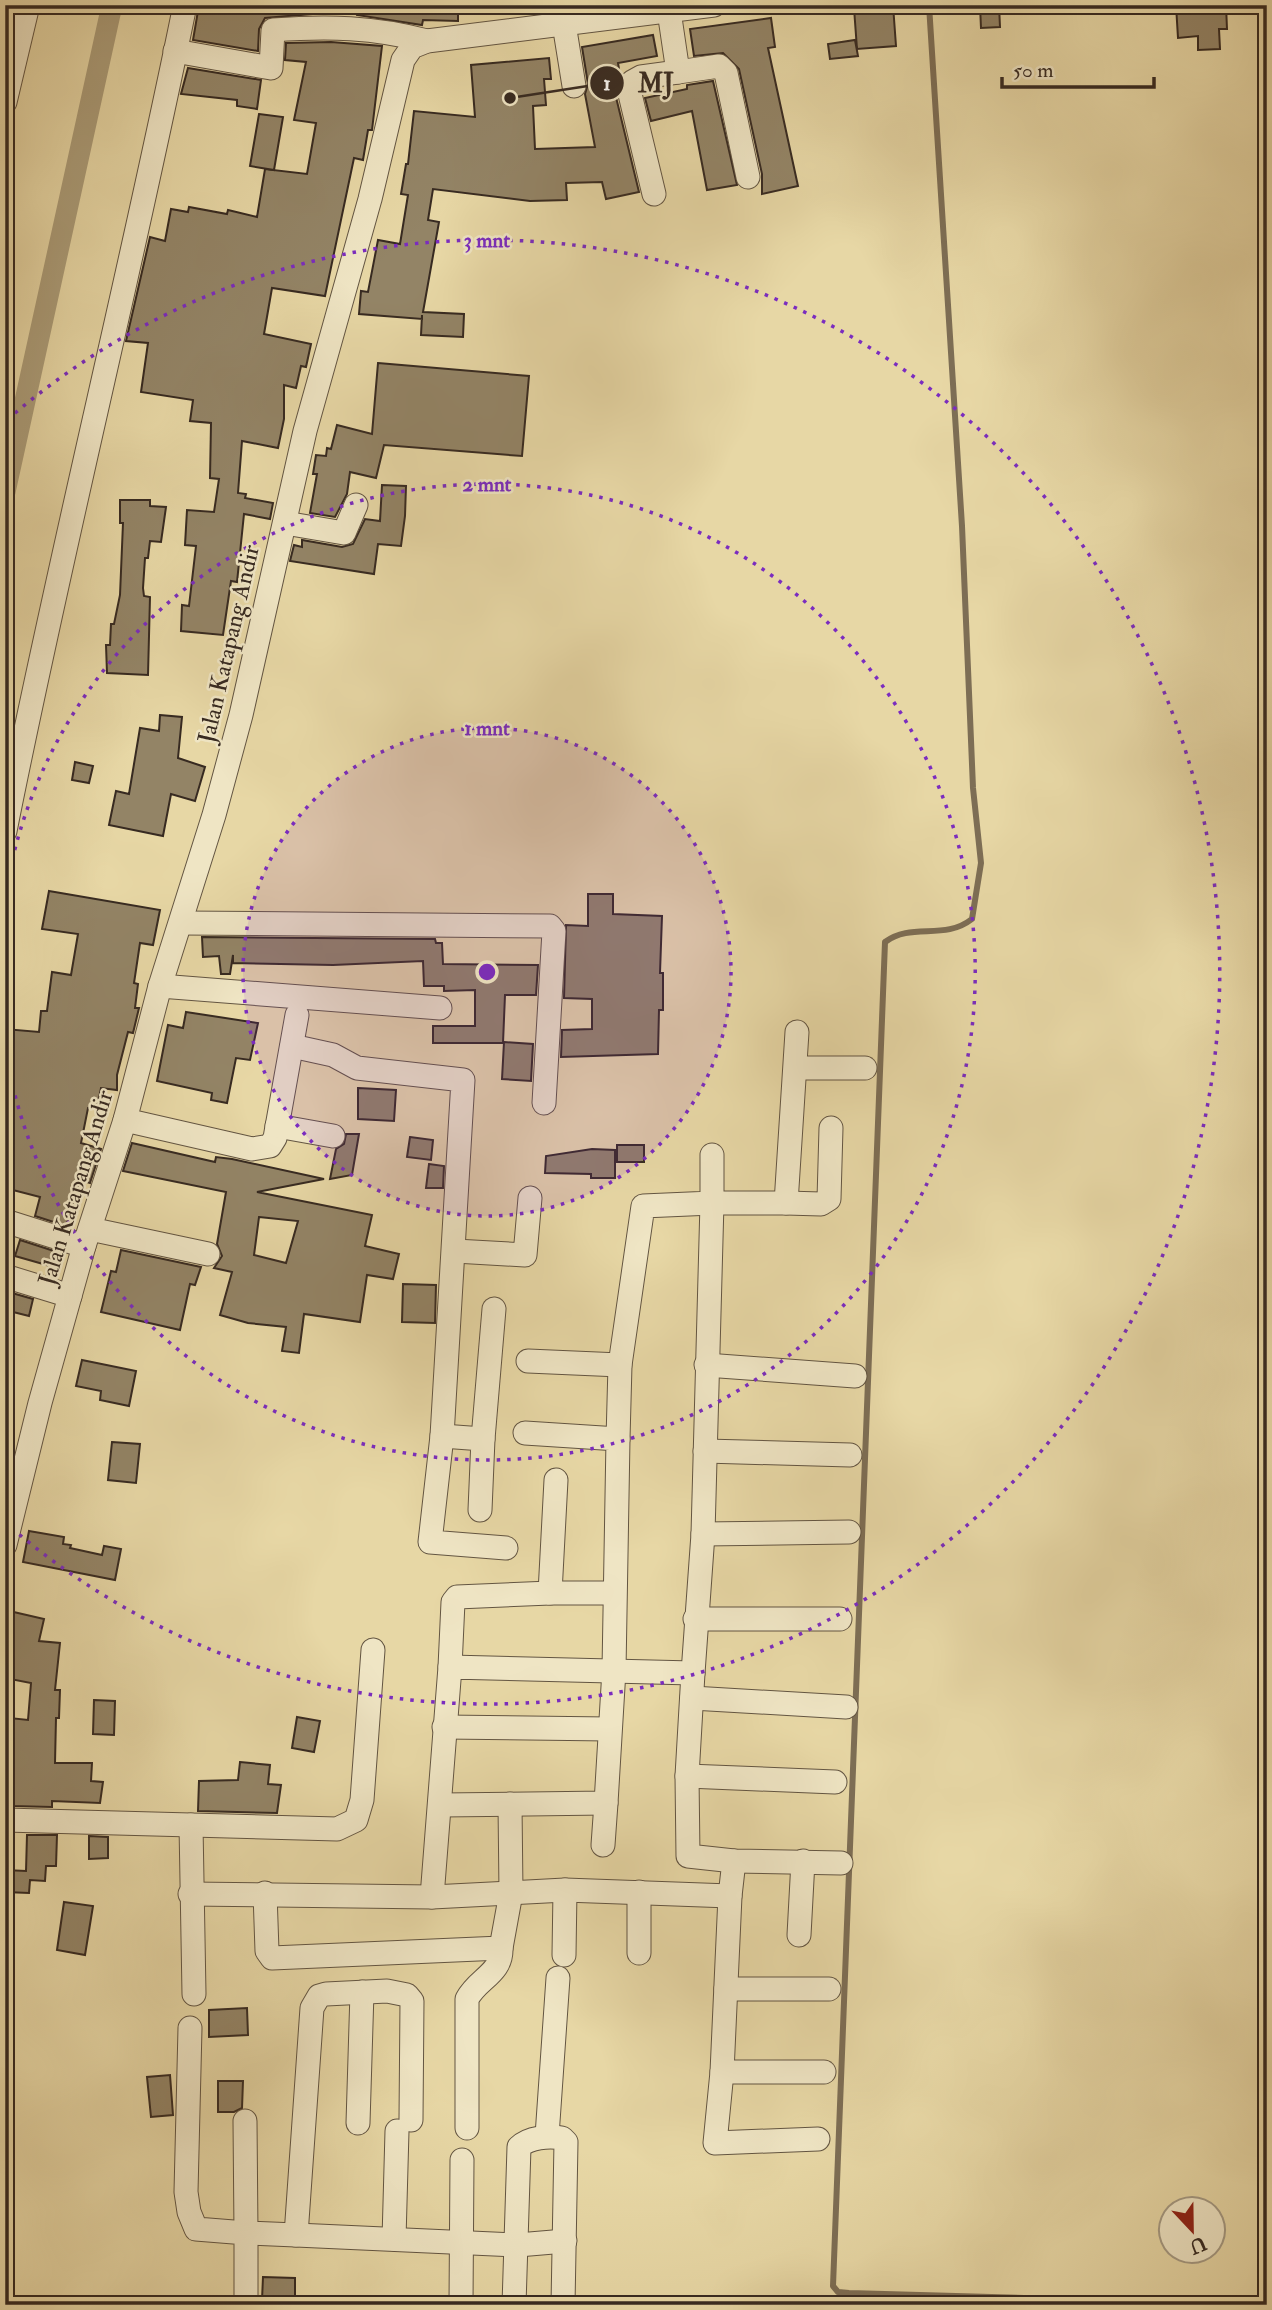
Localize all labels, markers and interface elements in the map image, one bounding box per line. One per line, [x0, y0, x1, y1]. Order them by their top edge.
scale bar [1002, 46, 1155, 90]
text: 50 m [1013, 57, 1054, 84]
callout: MJ [589, 59, 688, 106]
text: MJ [637, 68, 674, 100]
text: 1 [603, 70, 611, 97]
text: 3 mnt [464, 227, 510, 254]
text: 2 mnt [463, 471, 512, 498]
street label: Jalan Katapang Andir [191, 542, 267, 747]
text: 1 mnt [464, 715, 510, 742]
centre of rings [475, 960, 499, 984]
street label: Jalan Katapang Andir [31, 1086, 120, 1290]
north arrow [1156, 2194, 1226, 2264]
text: U [1186, 2231, 1210, 2259]

